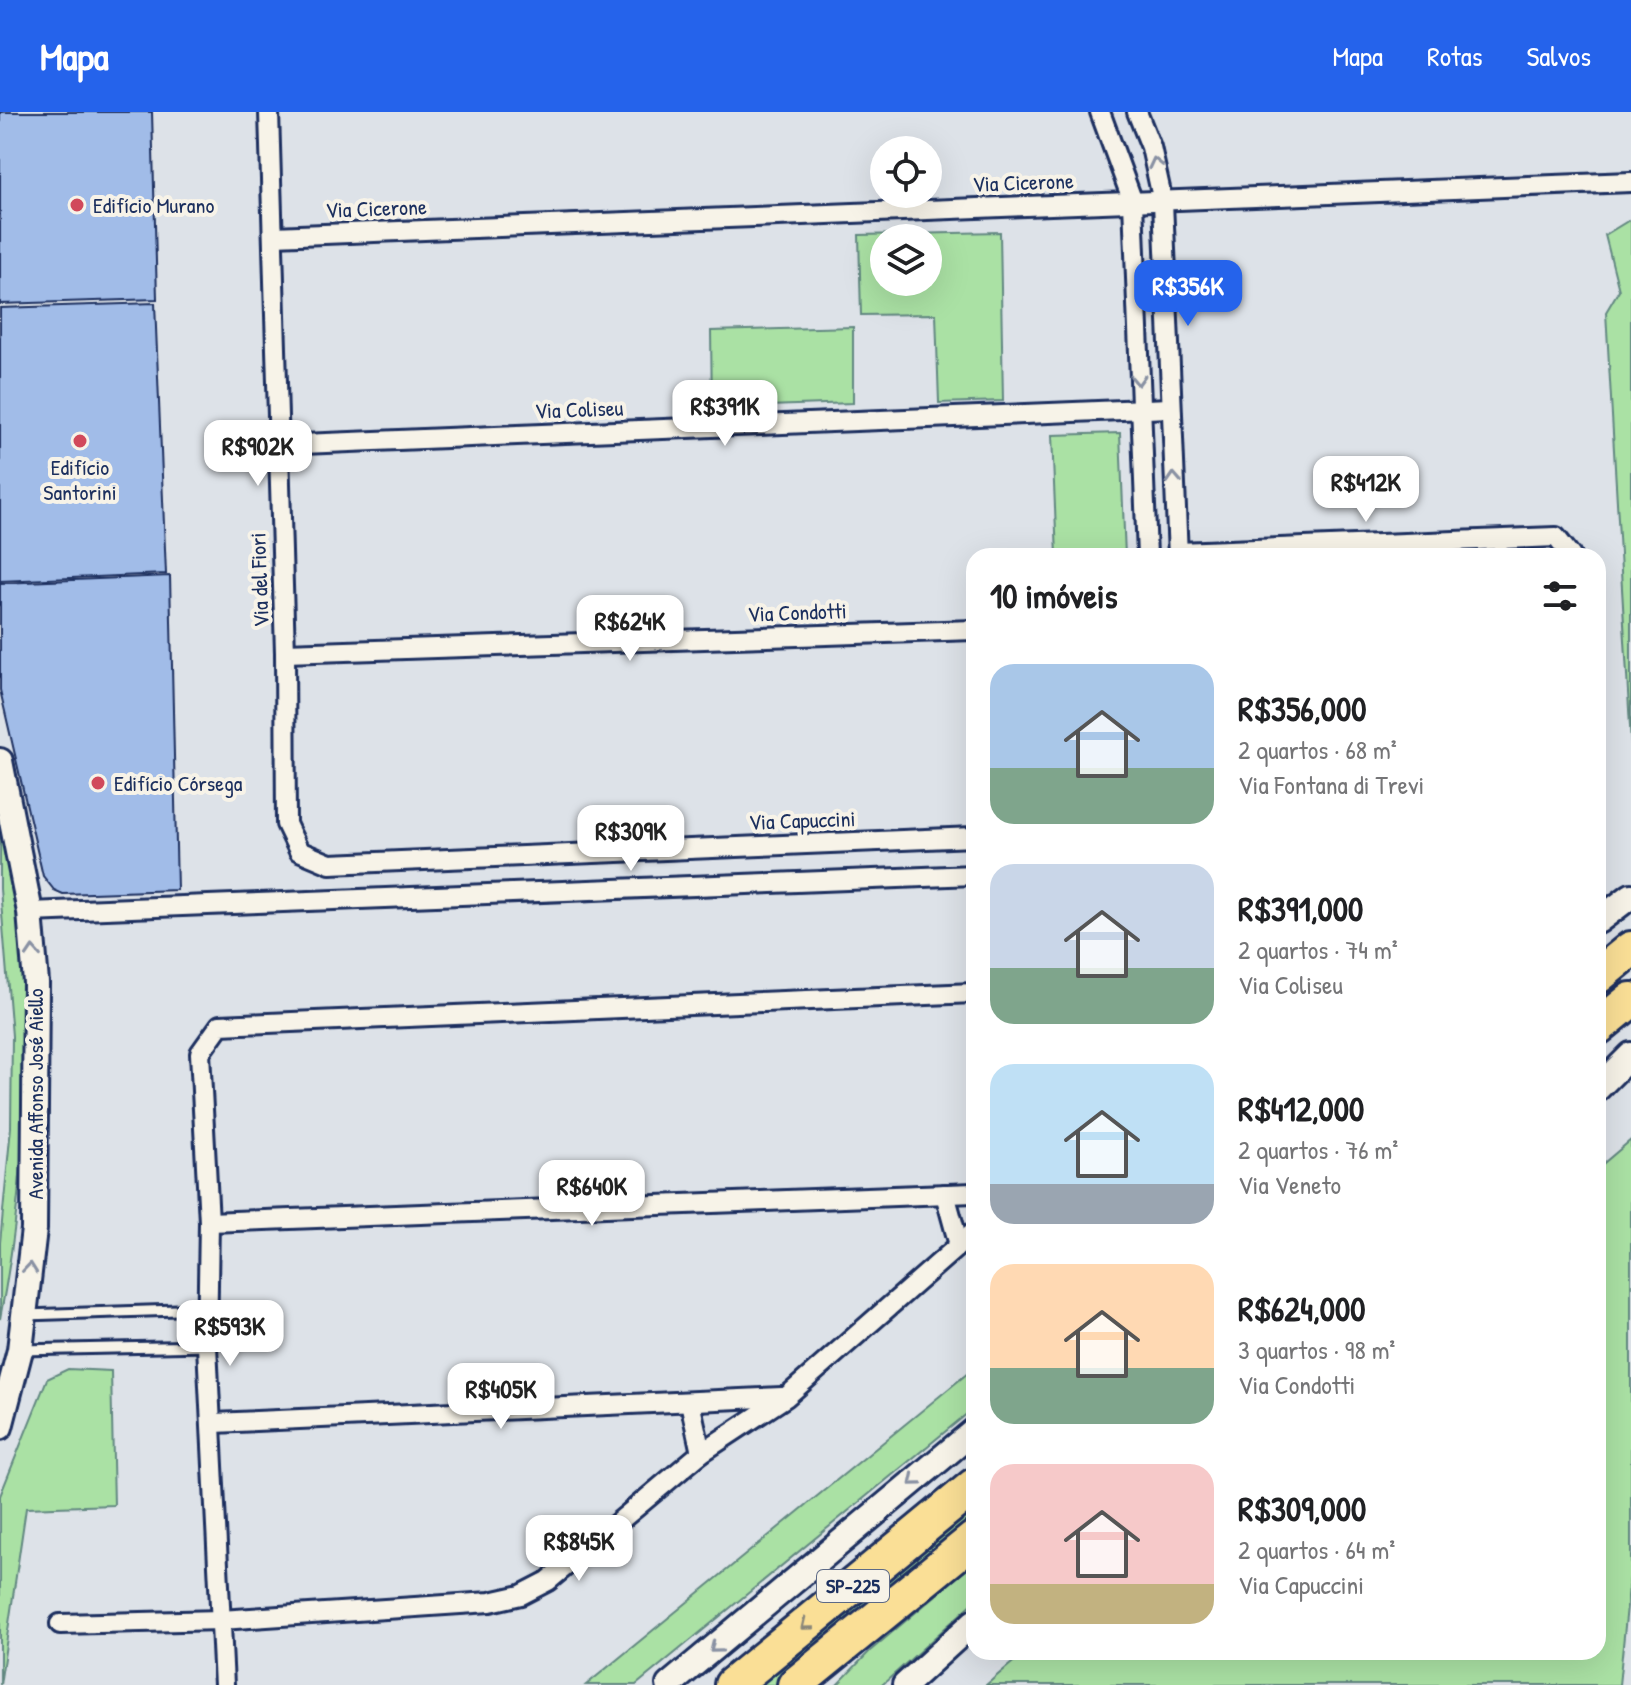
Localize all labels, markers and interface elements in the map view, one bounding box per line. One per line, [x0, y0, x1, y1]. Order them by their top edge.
text: Mapa [40, 30, 109, 82]
text: Mapa [1332, 37, 1383, 75]
text: Rotas [1427, 37, 1482, 75]
text: Salvos [1526, 37, 1591, 75]
map controls [870, 136, 942, 296]
button: locate [870, 136, 942, 208]
one-way arrow [1147, 157, 1164, 171]
street label: Via Cicerone [972, 165, 1074, 199]
place label: Edifício Murano [93, 190, 214, 220]
street label: Via Cicerone [325, 191, 427, 225]
marker: Edifício Murano [68, 196, 86, 214]
button: layers [870, 224, 942, 296]
pin: R$356K [1123, 260, 1253, 328]
text: R$356K [1152, 268, 1224, 303]
one-way arrow [1130, 374, 1147, 387]
pin: R$391K [660, 380, 790, 448]
text: R$391K [690, 388, 760, 423]
street label: Via Coliseu [534, 392, 624, 426]
pin: R$902K [193, 420, 323, 488]
text: R$902K [222, 428, 294, 463]
marker: Edifício Santorini [71, 432, 89, 450]
place label: Edifício Santorini [43, 452, 117, 507]
pin: R$412K [1301, 456, 1431, 524]
text: R$412K [1331, 464, 1401, 499]
one-way arrow [1166, 471, 1183, 484]
street label: Via del Fiori [242, 532, 276, 628]
text: 10 imóveis [990, 573, 1118, 619]
icon: filters [1538, 574, 1582, 618]
pin: R$624K [565, 595, 695, 663]
street label: Via Condotti [747, 595, 847, 629]
text: R$624K [595, 603, 665, 638]
text: R$356,000 [1238, 686, 1366, 732]
icon: home [1054, 696, 1150, 792]
text: 2 quartos · 68 m² [1238, 732, 1397, 767]
text: Via Fontana di Trevi [1238, 767, 1424, 802]
place label: Edifício Córsega [114, 768, 243, 798]
marker: Edifício Córsega [89, 774, 107, 792]
street label: Via Capuccini [748, 803, 856, 837]
pin: R$309K [566, 805, 696, 873]
text: R$309K [595, 813, 667, 848]
text: R$391,000 [1238, 886, 1363, 932]
icon: home [1054, 896, 1150, 992]
text: 2 quartos · 74 m² [1238, 932, 1398, 967]
one-way arrow [25, 945, 42, 958]
text: Via Coliseu [1238, 967, 1343, 1002]
street label: Avenida Affonso José Aiello [20, 988, 50, 1199]
text: R$412,000 [1238, 1086, 1364, 1132]
icon: home [1054, 1096, 1150, 1192]
text: 2 quartos · 76 m² [1238, 1132, 1398, 1167]
pin: R$640K [527, 1160, 657, 1228]
text: Via Veneto [1238, 1167, 1341, 1202]
text: R$640K [557, 1168, 627, 1203]
one-way arrow [22, 1261, 39, 1274]
text: R$624,000 [1238, 1286, 1365, 1332]
icon: home [1054, 1296, 1150, 1392]
pin: R$593K [165, 1300, 295, 1368]
text: R$593K [195, 1308, 265, 1343]
text: 3 quartos · 98 m² [1238, 1332, 1395, 1367]
pin: R$405K [436, 1363, 566, 1431]
text: Via Condotti [1238, 1367, 1355, 1402]
text: R$405K [466, 1371, 536, 1406]
one-way arrow [909, 1471, 923, 1486]
text: R$309,000 [1238, 1486, 1366, 1532]
icon: home [1054, 1496, 1150, 1592]
pin: R$845K [514, 1515, 644, 1583]
text: R$845K [544, 1523, 614, 1558]
text: 2 quartos · 64 m² [1238, 1532, 1395, 1567]
text: Via Capuccini [1238, 1567, 1364, 1602]
road number: SP-225 [817, 1570, 889, 1602]
one-way arrow [800, 1615, 815, 1629]
one-way arrow [710, 1638, 724, 1653]

